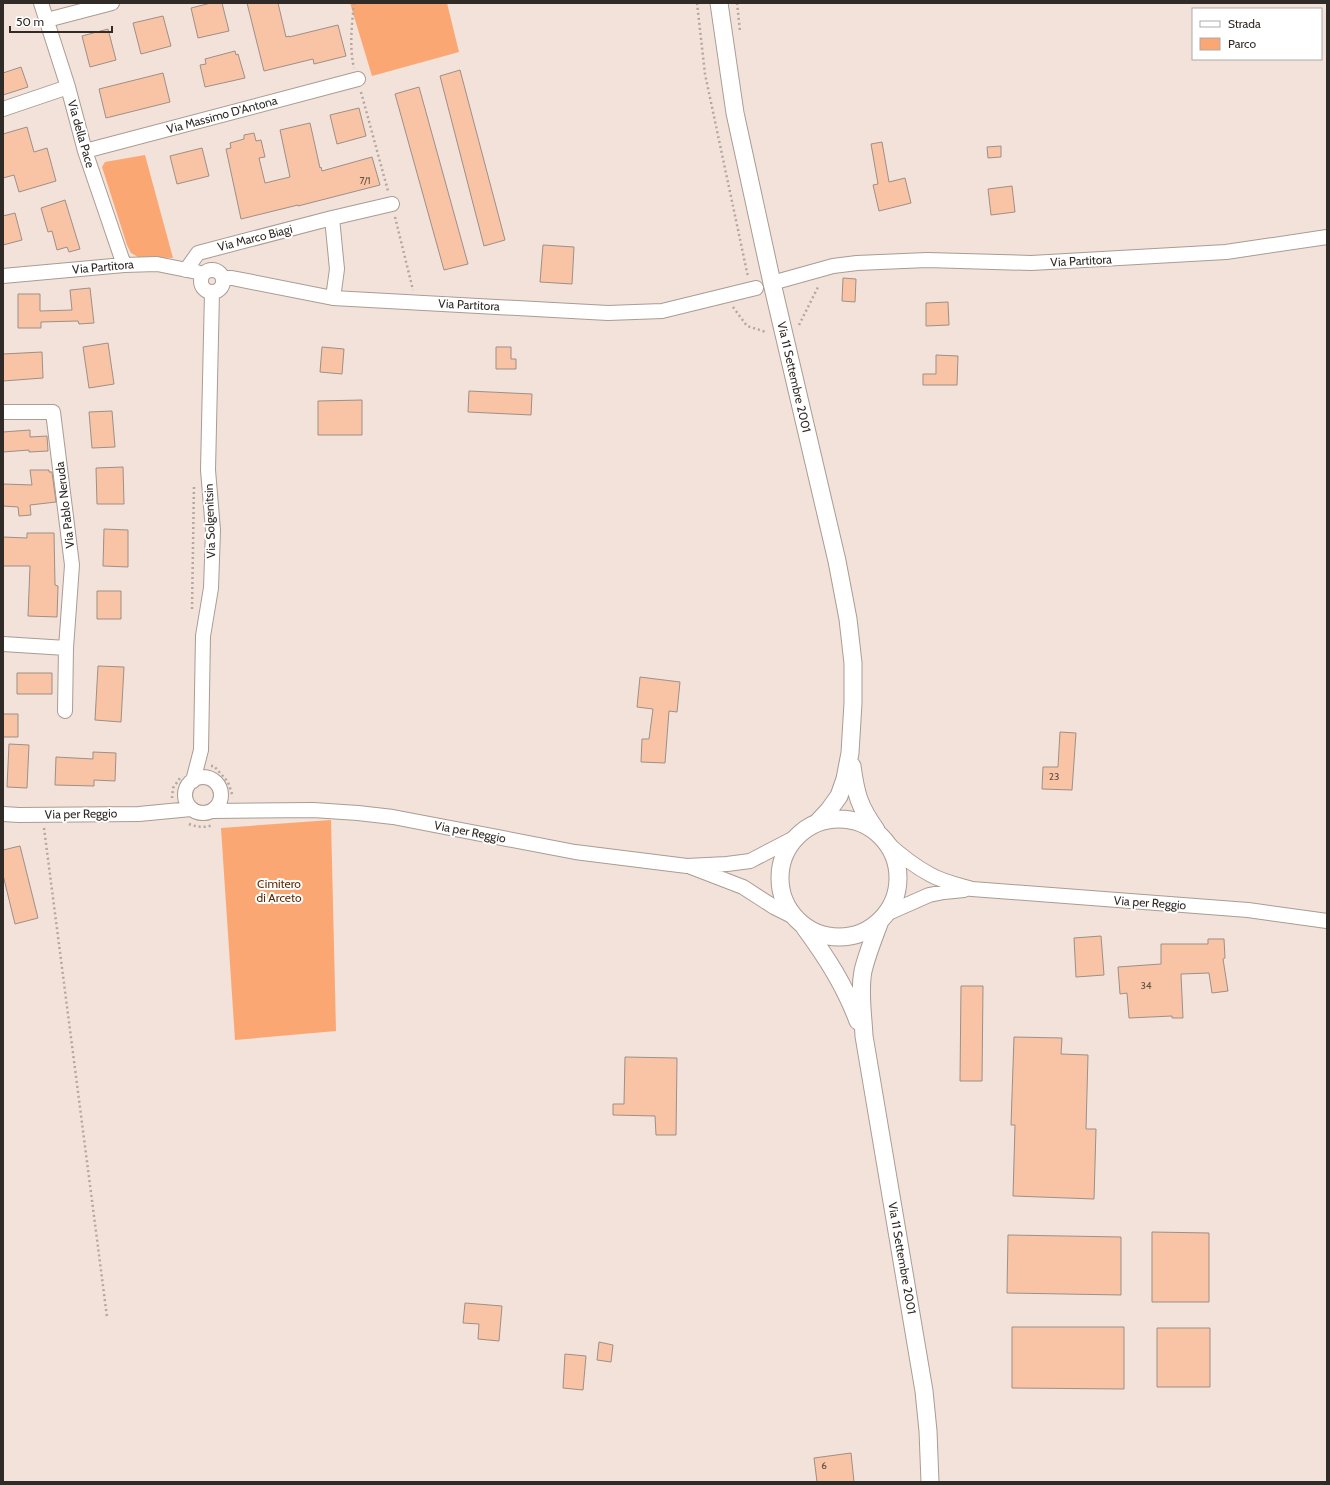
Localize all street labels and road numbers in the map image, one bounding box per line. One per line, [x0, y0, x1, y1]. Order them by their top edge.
street label: Via Massimo D'Antona [165, 92, 279, 137]
street label: Via della Pace [65, 98, 98, 169]
street label: Via Marco Biagi [216, 221, 294, 254]
street label: Via Partitora [1050, 251, 1112, 270]
street label: Via Partitora [72, 256, 135, 277]
street label: Via Partitora [438, 295, 500, 314]
street label: Via 11 Settembre 2001 [774, 320, 815, 434]
street label: Via Pablo Neruda [52, 461, 77, 549]
street label: Via Solgenitsin [201, 483, 218, 559]
street label: Via per Reggio [45, 805, 118, 822]
street label: Via per Reggio [433, 817, 508, 846]
street label: Via per Reggio [1113, 892, 1187, 913]
street label: Via 11 Settembre 2001 [885, 1201, 920, 1315]

